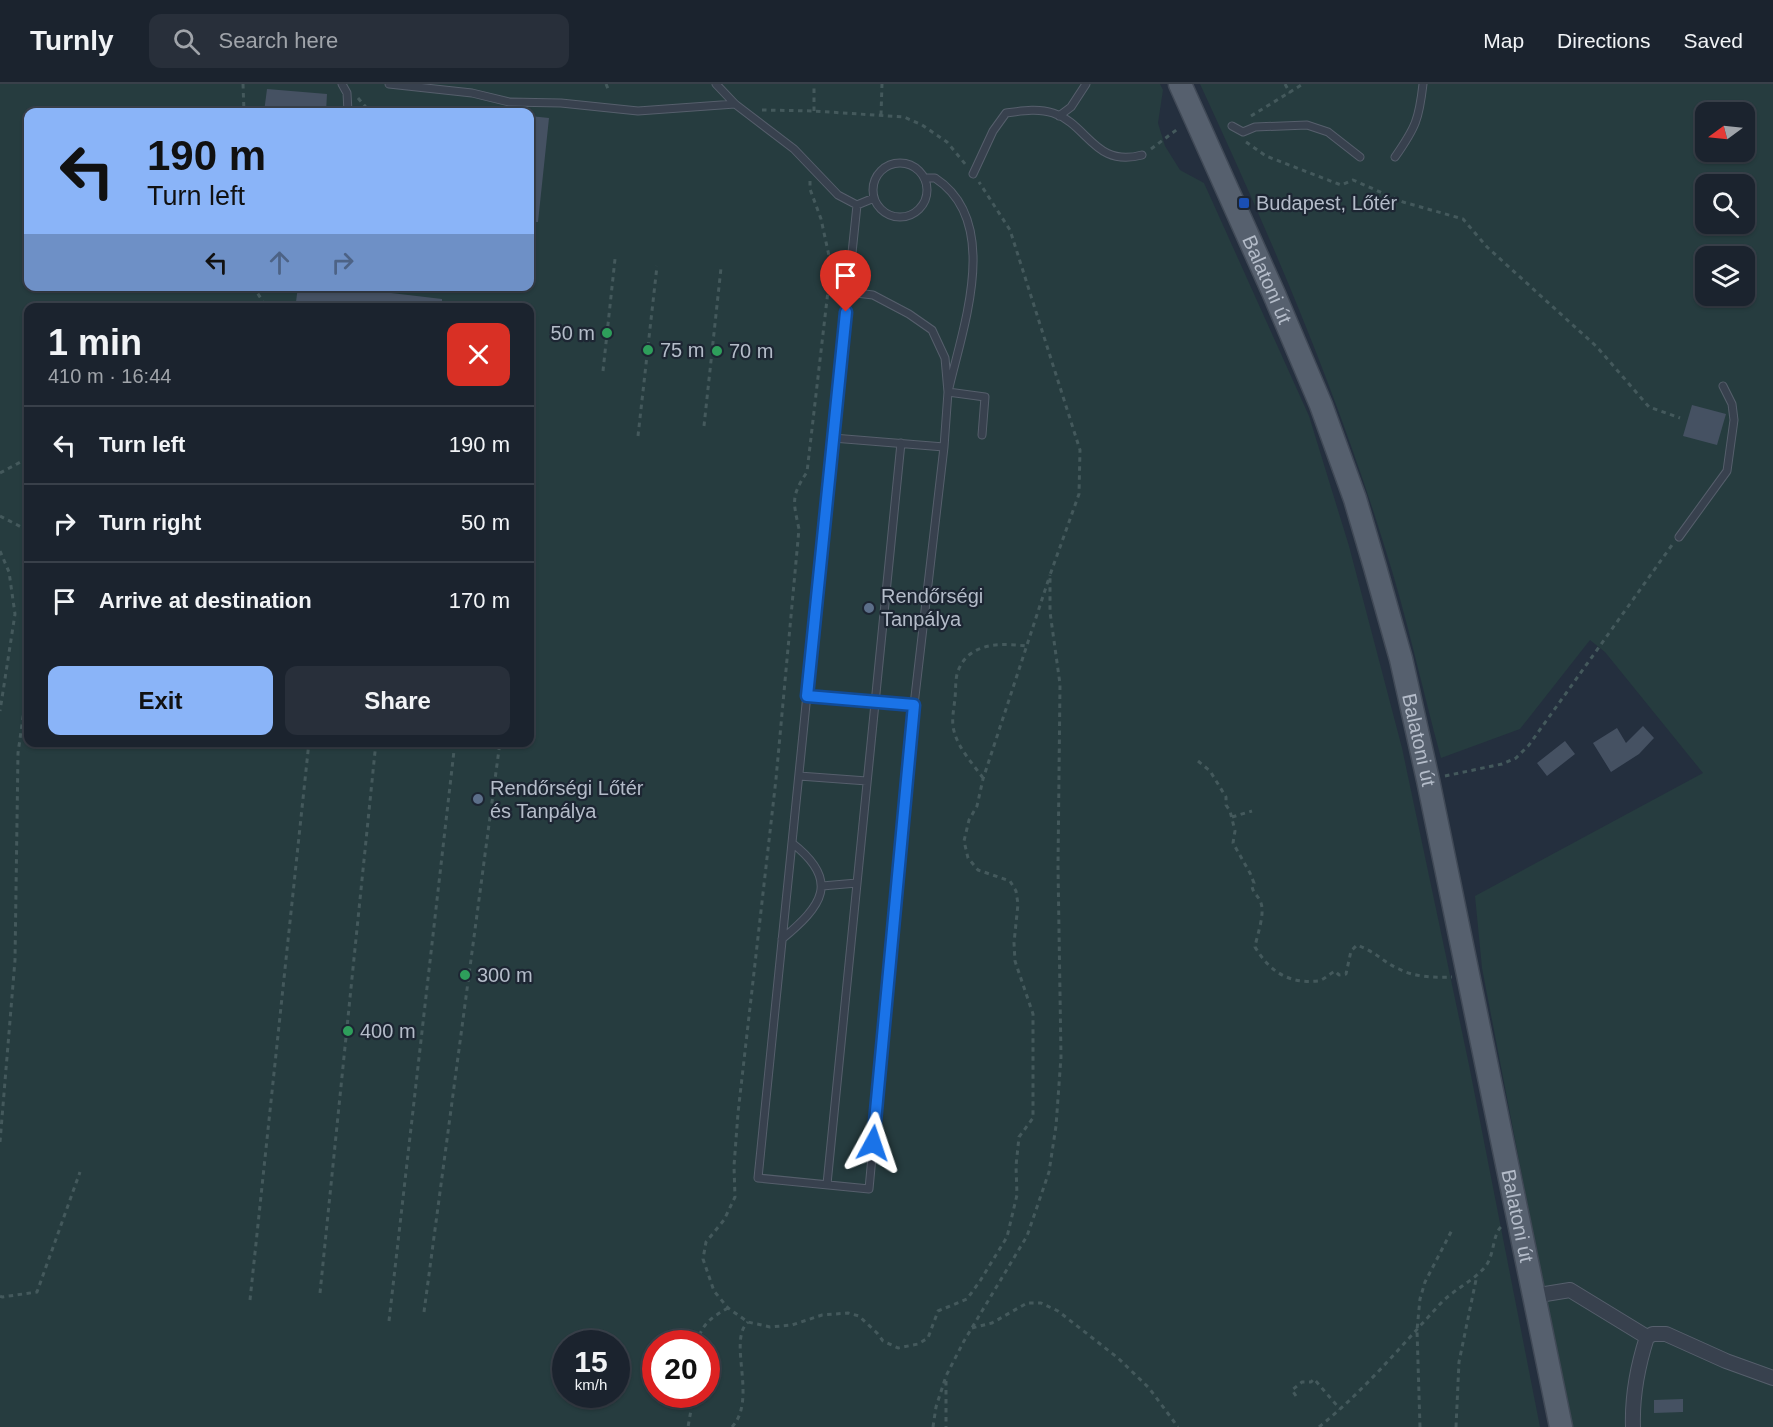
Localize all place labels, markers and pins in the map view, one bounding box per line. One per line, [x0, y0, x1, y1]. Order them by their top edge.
place label: Budapest, Lőtér [1256, 192, 1398, 214]
marker: Budapest, Lőtér [1237, 196, 1251, 210]
pin [820, 250, 871, 312]
place label: 50 m [551, 322, 595, 344]
marker: 50 m [600, 326, 614, 340]
place label: 75 m [660, 339, 704, 361]
place label: 70 m [729, 340, 773, 362]
marker: 75 m [641, 343, 655, 357]
marker: 70 m [710, 344, 724, 358]
place label: Rendőrségi Tanpálya [881, 585, 983, 630]
marker: Rendőrségi Tanpálya [862, 601, 876, 615]
place label: Rendőrségi Lőtér és Tanpálya [490, 777, 644, 822]
marker: Rendőrségi Lőtér és Tanpálya [471, 792, 485, 806]
place label: 300 m [477, 964, 533, 986]
marker: 300 m [458, 968, 472, 982]
place label: 400 m [360, 1020, 416, 1042]
marker: 400 m [341, 1024, 355, 1038]

